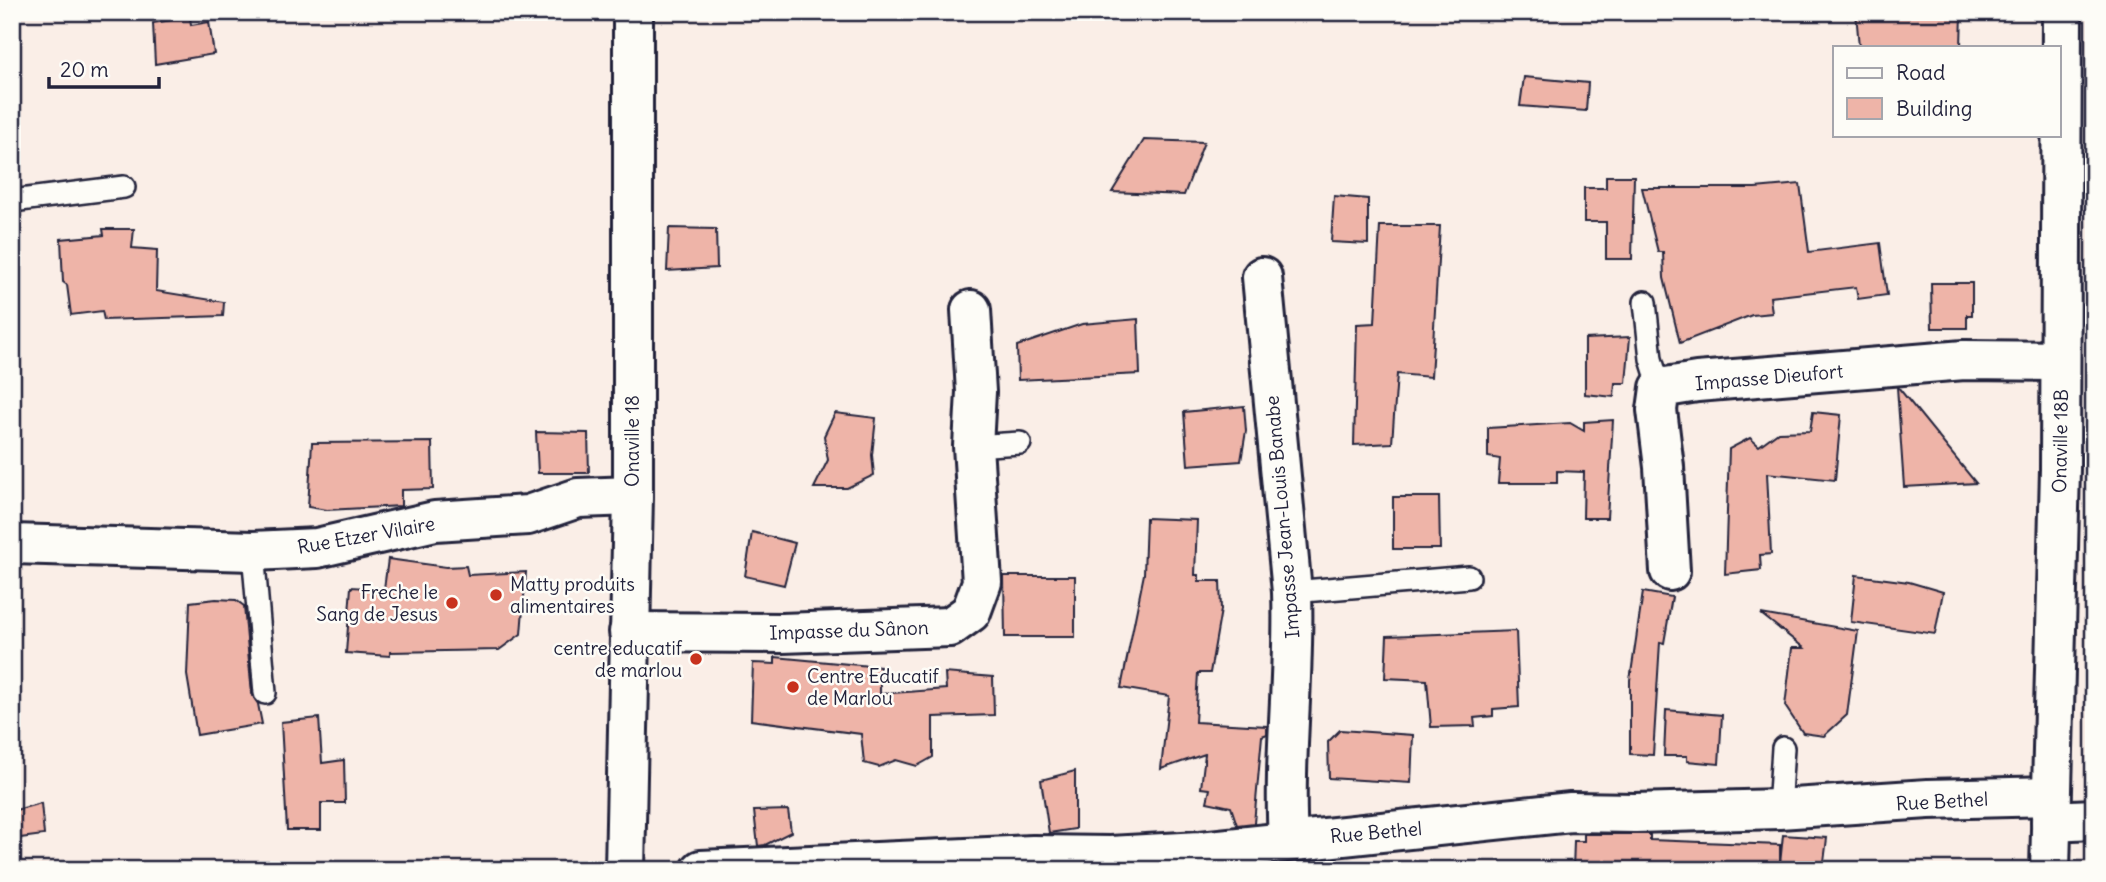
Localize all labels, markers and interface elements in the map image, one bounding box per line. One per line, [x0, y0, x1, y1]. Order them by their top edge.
scale bar [49, 46, 159, 90]
legend [1833, 46, 2060, 136]
text: 20 m [60, 56, 109, 83]
text: Road [1896, 59, 1945, 86]
text: Building [1896, 95, 1972, 122]
street label: Impasse Dieufort [1694, 359, 1844, 395]
street label: Onaville 18B [2047, 389, 2073, 493]
street label: Onaville 18 [620, 395, 644, 487]
street label: Impasse Jean-Louis Banabe [1259, 395, 1305, 639]
street label: Rue Etzer Vilaire [295, 511, 437, 559]
place label: Matty produits alimentaires [510, 572, 635, 618]
place label: Freche le Sang de Jesus [316, 580, 438, 626]
marker: Matty produits alimentaires [488, 587, 504, 603]
marker: Freche le Sang de Jesus [444, 595, 460, 611]
street label: Impasse du Sânon [769, 615, 929, 645]
place label: centre educatif de marlou [554, 636, 683, 682]
marker: centre educatif de marlou [688, 651, 704, 667]
place label: Centre Educatif de Marlou [807, 664, 940, 710]
marker: Centre Educatif de Marlou [785, 679, 801, 695]
street label: Rue Bethel [1895, 787, 1989, 815]
street label: Rue Bethel [1329, 816, 1423, 848]

